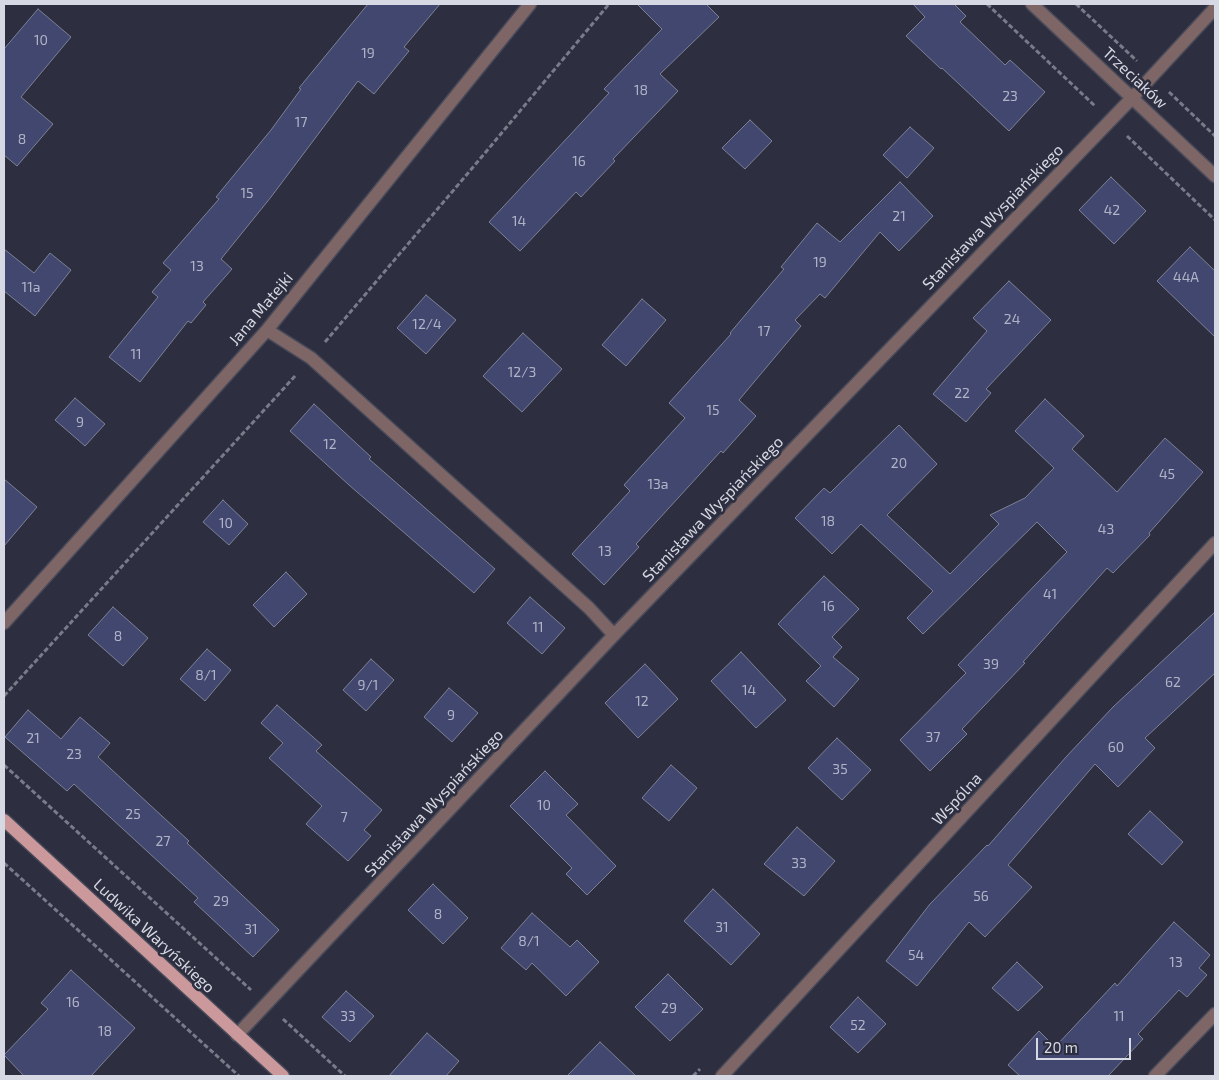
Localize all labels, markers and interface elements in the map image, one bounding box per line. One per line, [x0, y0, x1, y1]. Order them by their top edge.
house number: 10 [34, 32, 48, 48]
street label: Trzeciaków [1099, 43, 1171, 113]
house number: 19 [361, 45, 375, 61]
house number: 18 [634, 82, 648, 98]
house number: 23 [1002, 88, 1018, 104]
house number: 17 [295, 114, 307, 130]
house number: 8 [18, 131, 26, 147]
street label: Stanisława Wyspiańskiego [919, 140, 1067, 294]
house number: 16 [572, 153, 586, 169]
house number: 15 [240, 185, 254, 201]
house number: 42 [1104, 202, 1120, 218]
house number: 21 [892, 208, 906, 224]
house number: 14 [512, 213, 526, 229]
house number: 19 [813, 254, 827, 270]
house number: 13 [190, 258, 204, 274]
street label: Jana Matejki [225, 269, 297, 349]
house number: 44A [1173, 269, 1199, 285]
house number: 11a [22, 279, 40, 295]
house number: 24 [1004, 311, 1020, 327]
house number: 12/4 [412, 316, 442, 332]
house number: 17 [758, 323, 770, 339]
house number: 11 [130, 346, 142, 362]
house number: 12/3 [508, 364, 536, 380]
house number: 22 [954, 385, 970, 401]
house number: 15 [706, 402, 720, 418]
house number: 9 [76, 414, 84, 430]
street label: Stanisława Wyspiańskiego [639, 432, 787, 586]
house number: 12 [323, 436, 337, 452]
house number: 20 [891, 455, 907, 471]
house number: 45 [1159, 466, 1175, 482]
house number: 13a [647, 476, 669, 492]
house number: 18 [821, 513, 835, 529]
house number: 10 [219, 515, 233, 531]
house number: 43 [1098, 521, 1114, 537]
house number: 13 [598, 543, 612, 559]
house number: 41 [1043, 586, 1057, 602]
house number: 16 [821, 598, 835, 614]
house number: 11 [532, 619, 544, 635]
house number: 8 [114, 628, 122, 644]
house number: 39 [983, 656, 999, 672]
house number: 8/1 [195, 667, 217, 683]
house number: 62 [1165, 674, 1181, 690]
house number: 9/1 [358, 677, 378, 693]
house number: 14 [742, 682, 756, 698]
house number: 12 [635, 693, 649, 709]
house number: 9 [447, 707, 455, 723]
street label: Stanisława Wyspiańskiego [361, 725, 507, 881]
house number: 37 [926, 729, 940, 745]
house number: 21 [26, 730, 40, 746]
house number: 60 [1108, 739, 1124, 755]
house number: 23 [66, 746, 82, 762]
house number: 35 [832, 761, 848, 777]
street label: Wspólna [928, 769, 986, 829]
house number: 10 [537, 797, 551, 813]
house number: 25 [125, 806, 141, 822]
house number: 7 [340, 809, 348, 825]
house number: 27 [155, 833, 171, 849]
house number: 33 [791, 855, 807, 871]
street label: Ludwika Waryńskiego [89, 875, 219, 997]
house number: 56 [973, 888, 989, 904]
house number: 29 [213, 893, 229, 909]
house number: 8 [434, 906, 442, 922]
house number: 31 [715, 919, 729, 935]
house number: 31 [244, 921, 258, 937]
house number: 8/1 [518, 933, 540, 949]
house number: 54 [908, 947, 924, 963]
house number: 13 [1169, 954, 1183, 970]
house number: 16 [66, 994, 80, 1010]
house number: 29 [661, 1000, 677, 1016]
house number: 33 [340, 1008, 356, 1024]
house number: 11 [1113, 1008, 1125, 1024]
house number: 52 [850, 1017, 866, 1033]
house number: 18 [98, 1023, 112, 1039]
scale bar [1039, 1028, 1134, 1060]
text: 20 m [1044, 1038, 1078, 1056]

